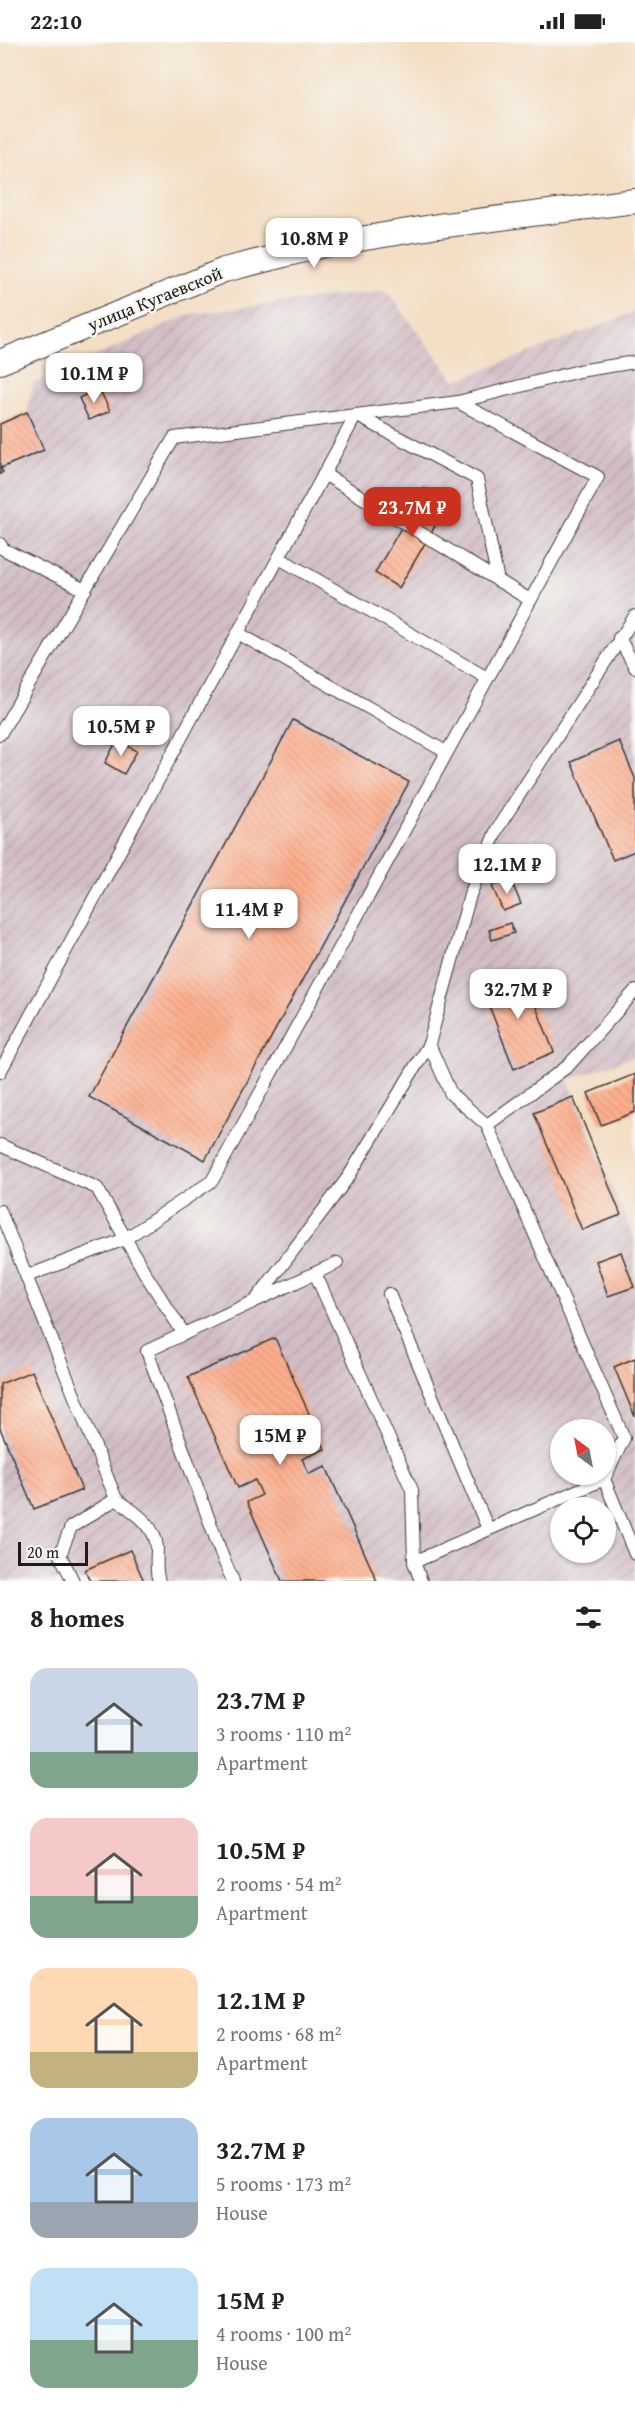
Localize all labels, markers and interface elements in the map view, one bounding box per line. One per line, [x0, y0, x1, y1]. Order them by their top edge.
text: 22:10 [30, 5, 82, 37]
pin: 10.8M ₽ [259, 218, 369, 269]
text: 10.8M ₽ [280, 223, 348, 252]
street label: улица Кугаевской [82, 259, 227, 338]
pin: 10.1M ₽ [39, 353, 149, 404]
text: 10.1M ₽ [60, 358, 128, 387]
pin: 23.7M ₽ [357, 487, 467, 538]
text: 23.7M ₽ [378, 492, 446, 521]
pin: 10.5M ₽ [66, 706, 176, 757]
text: 10.5M ₽ [87, 711, 155, 740]
pin: 12.1M ₽ [452, 844, 562, 895]
text: 12.1M ₽ [473, 849, 541, 878]
pin: 11.4M ₽ [194, 889, 304, 940]
text: 11.4M ₽ [215, 894, 283, 923]
pin: 32.7M ₽ [463, 969, 573, 1020]
text: 32.7M ₽ [484, 974, 552, 1003]
pin: 15M ₽ [238, 1415, 322, 1466]
north arrow [550, 1419, 616, 1485]
map controls [550, 1419, 616, 1563]
text: 15M ₽ [254, 1420, 306, 1449]
button: locate [550, 1497, 616, 1563]
scale bar [18, 1539, 88, 1566]
text: 20 m [27, 1540, 59, 1564]
text: 8 homes [30, 1598, 125, 1637]
icon: filters [572, 1601, 605, 1634]
text: 23.7M ₽ [216, 1680, 305, 1719]
icon: home [78, 1692, 150, 1764]
text: 3 rooms · 110 m² [216, 1719, 351, 1748]
text: Apartment [216, 1748, 308, 1777]
text: 10.5M ₽ [216, 1830, 305, 1869]
icon: home [78, 1842, 150, 1914]
text: 2 rooms · 54 m² [216, 1869, 342, 1898]
text: Apartment [216, 1898, 308, 1927]
text: 12.1M ₽ [216, 1980, 305, 2019]
icon: home [78, 1992, 150, 2064]
text: 2 rooms · 68 m² [216, 2019, 342, 2048]
text: Apartment [216, 2048, 308, 2077]
text: 32.7M ₽ [216, 2130, 305, 2169]
icon: home [78, 2142, 150, 2214]
text: 5 rooms · 173 m² [216, 2169, 351, 2198]
text: House [216, 2198, 268, 2227]
text: 15M ₽ [216, 2280, 285, 2319]
icon: home [78, 2292, 150, 2364]
text: 4 rooms · 100 m² [216, 2319, 351, 2348]
text: House [216, 2348, 268, 2377]

